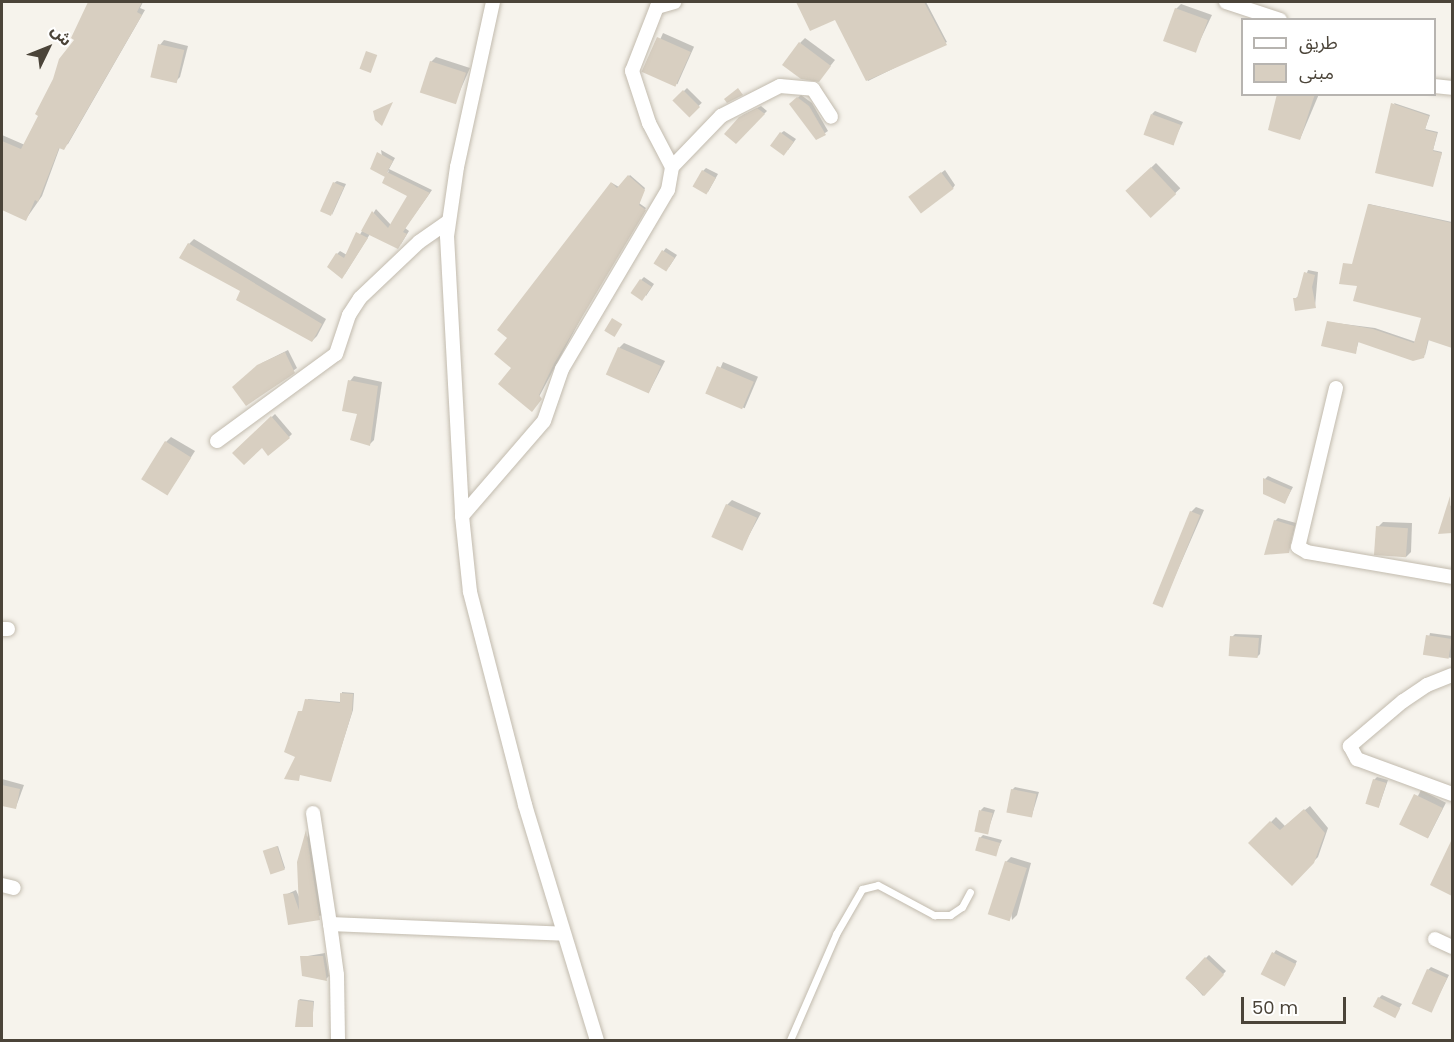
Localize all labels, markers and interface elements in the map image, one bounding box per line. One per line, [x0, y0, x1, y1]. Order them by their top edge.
north arrow [18, 18, 78, 78]
legend [1241, 18, 1436, 96]
text: ش [46, 20, 77, 51]
text: طريق [1299, 30, 1338, 55]
text: مبنى [1299, 60, 1334, 85]
scale bar [1244, 985, 1349, 1023]
text: 50 m [1252, 995, 1298, 1020]

